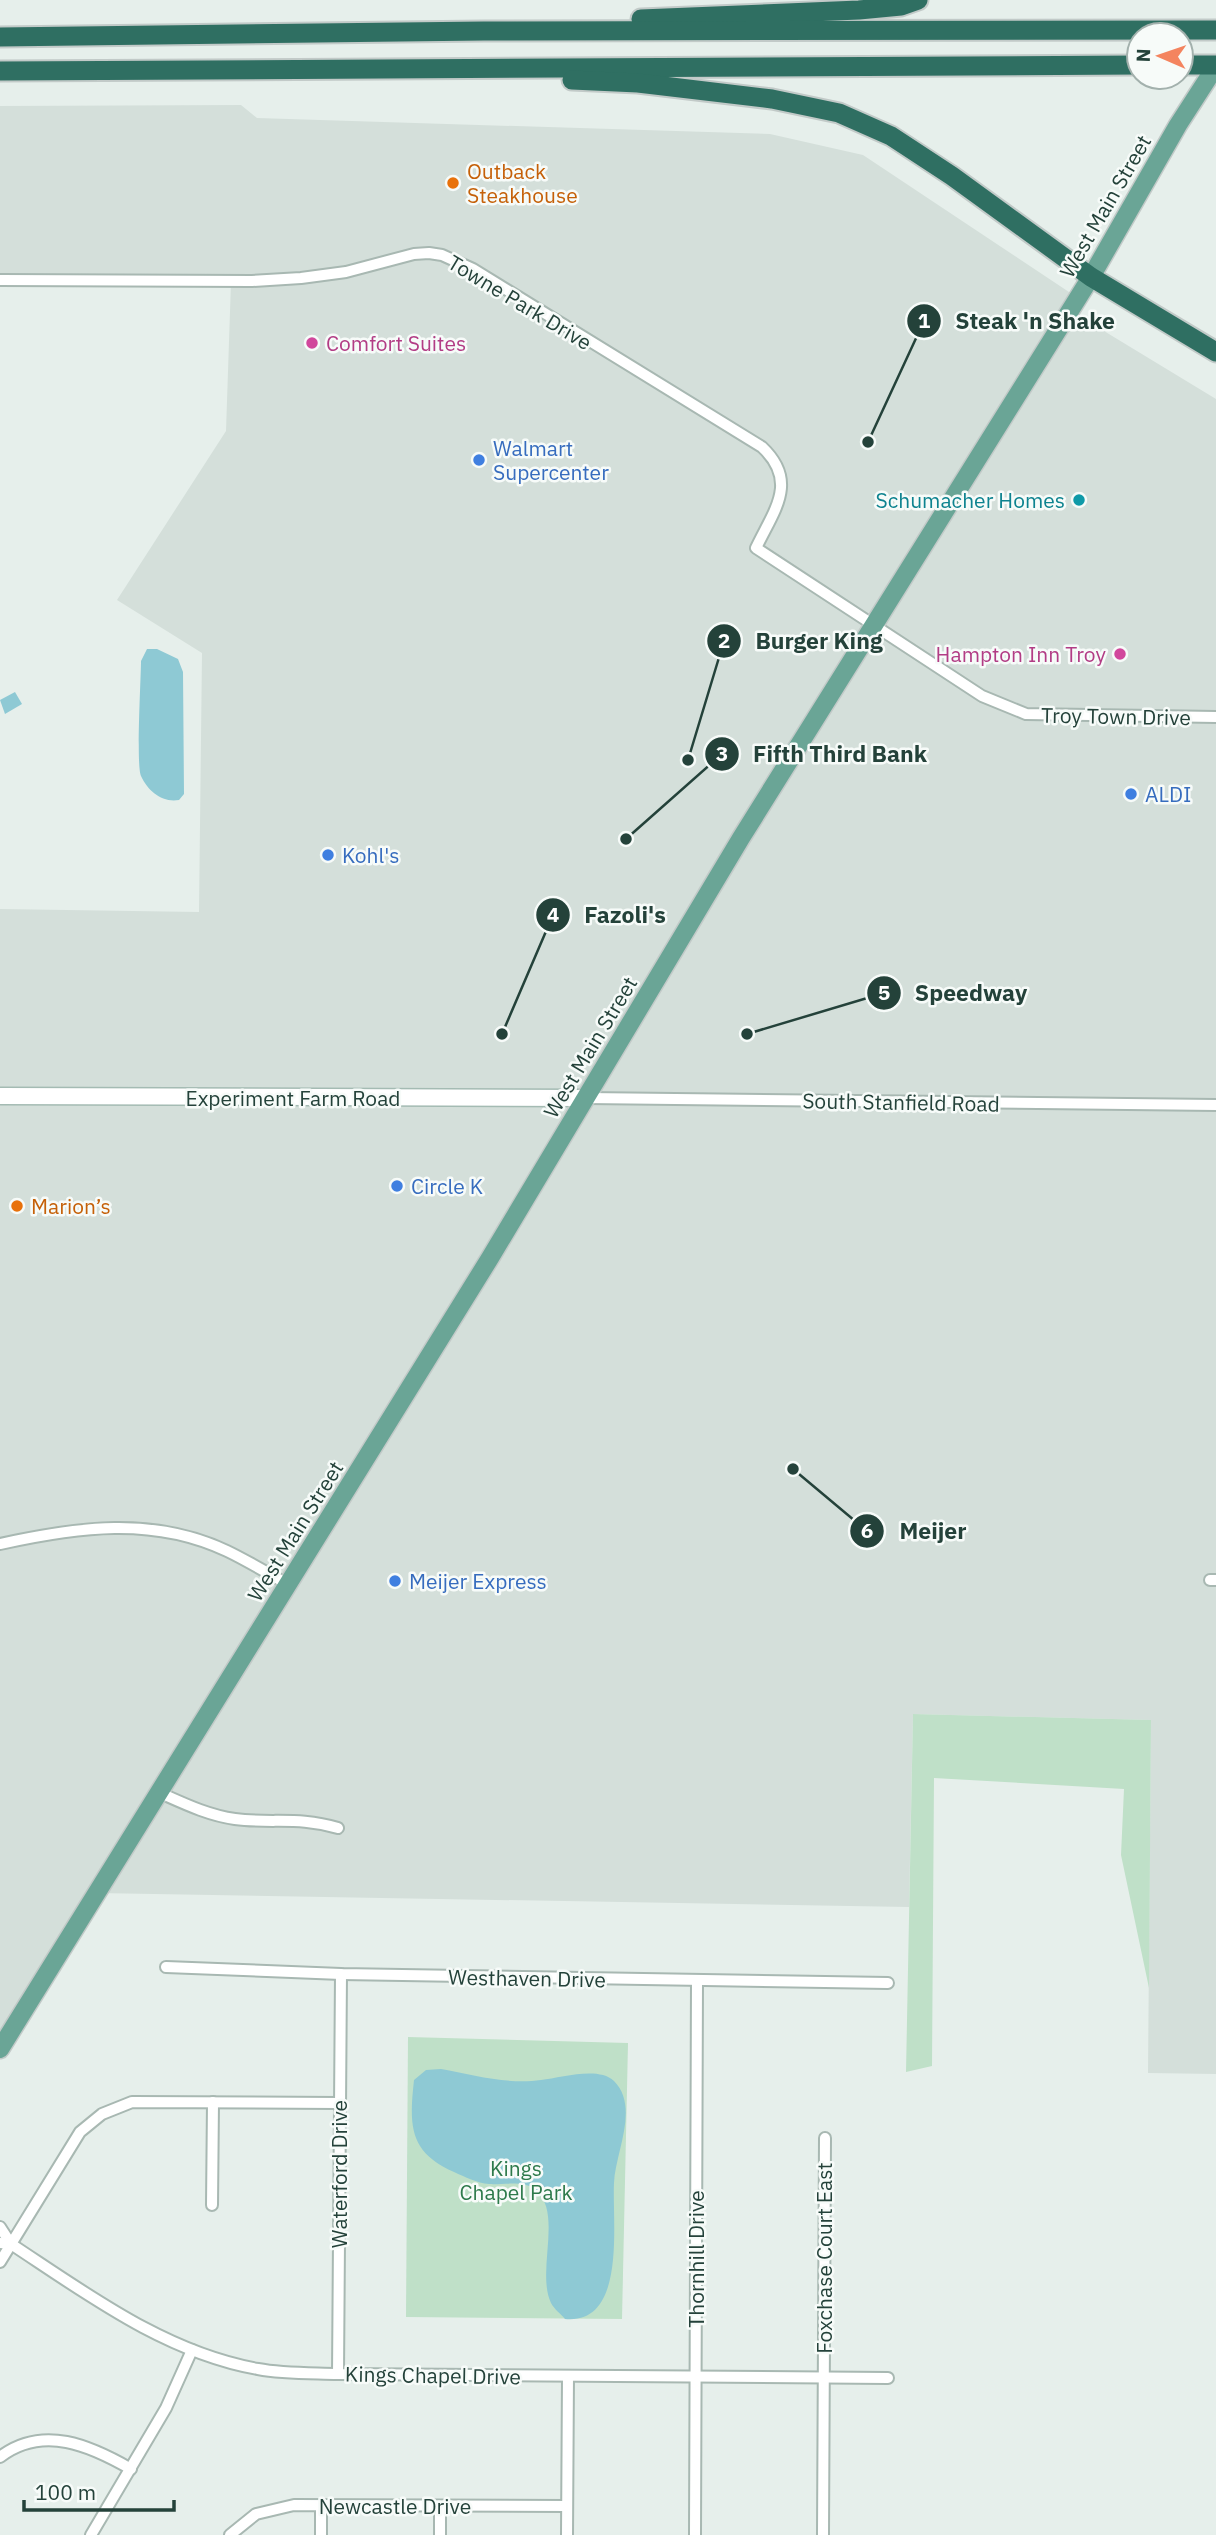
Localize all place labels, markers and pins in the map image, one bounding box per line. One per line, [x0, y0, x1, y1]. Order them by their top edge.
place label: Outback Steakhouse [467, 157, 578, 209]
marker: Outback Steakhouse [445, 175, 461, 191]
callout: Steak 'n Shake [906, 299, 1129, 343]
place label: Comfort Suites [326, 329, 466, 357]
marker: Comfort Suites [304, 335, 320, 351]
place label: Walmart Supercenter [493, 434, 609, 486]
marker: Walmart Supercenter [471, 452, 487, 468]
place label: Schumacher Homes [875, 486, 1065, 514]
marker: Schumacher Homes [1071, 492, 1087, 508]
callout: Burger King [707, 619, 897, 663]
place label: Hampton Inn Troy [936, 640, 1107, 668]
marker: Hampton Inn Troy [1112, 646, 1128, 662]
callout: Fifth Third Bank [704, 732, 941, 776]
place label: ALDI [1145, 780, 1191, 808]
marker: ALDI [1123, 786, 1139, 802]
place label: Kohl's [342, 841, 400, 869]
marker: Kohl's [320, 847, 336, 863]
callout: Fazoli's [536, 893, 680, 937]
callout: Speedway [866, 971, 1041, 1015]
place label: Circle K [411, 1172, 483, 1200]
marker: Circle K [389, 1178, 405, 1194]
place label: Marion’s [31, 1192, 111, 1220]
marker: Marion’s [9, 1198, 25, 1214]
callout: Meijer [850, 1509, 980, 1553]
place label: Meijer Express [409, 1567, 547, 1595]
marker: Meijer Express [387, 1573, 403, 1589]

